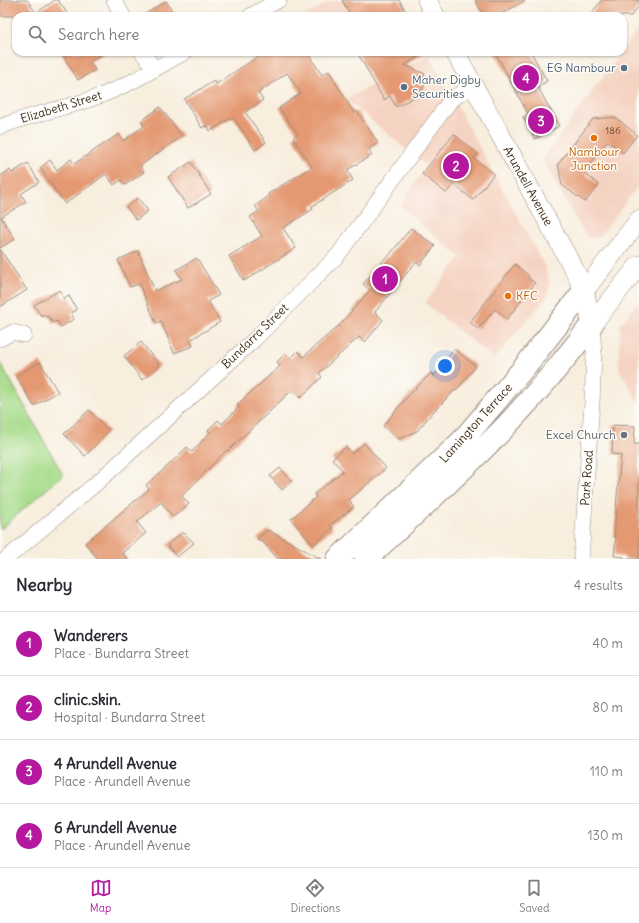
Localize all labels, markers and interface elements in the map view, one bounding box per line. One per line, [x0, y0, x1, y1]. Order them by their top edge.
search box [12, 12, 627, 56]
icon: search [26, 23, 48, 45]
text: Search here [58, 25, 139, 44]
place label: EG Nambour [547, 60, 616, 75]
pin: 4 [513, 63, 539, 93]
marker: EG Nambour [619, 63, 629, 73]
place label: Maher Digby Securities [412, 72, 481, 101]
marker: Maher Digby Securities [399, 82, 409, 92]
street label: Elizabeth Street [19, 87, 103, 126]
pin: 3 [528, 106, 554, 136]
house number: 186 [605, 124, 621, 137]
marker: Nambour Junction [589, 133, 599, 143]
street label: Arundell Avenue [500, 143, 556, 228]
place label: Nambour Junction [569, 144, 620, 173]
pin: 2 [443, 151, 469, 181]
pin: 1 [372, 264, 398, 294]
place label: KFC [516, 288, 538, 303]
marker: KFC [503, 291, 513, 301]
street label: Bundarra Street [218, 300, 291, 371]
your location [435, 356, 455, 376]
street label: Lamington Terrace [436, 380, 515, 465]
place label: Excel Church [546, 427, 616, 442]
marker: Excel Church [619, 430, 629, 440]
street label: Park Road [577, 450, 596, 506]
text: Nearby [16, 574, 72, 596]
text: 4 results [574, 577, 623, 594]
text: Wanderers [54, 626, 128, 645]
text: 1 [26, 635, 32, 652]
text: 40 m [592, 635, 623, 652]
text: Place · Bundarra Street [54, 645, 189, 662]
text: clinic.skin. [54, 690, 121, 709]
text: 2 [25, 699, 33, 716]
text: 80 m [592, 699, 623, 716]
text: Hospital · Bundarra Street [54, 709, 205, 726]
text: 4 Arundell Avenue [54, 754, 177, 773]
text: 3 [25, 763, 33, 780]
text: 110 m [590, 763, 623, 780]
text: Place · Arundell Avenue [54, 773, 190, 790]
text: 6 Arundell Avenue [54, 818, 177, 837]
text: 4 [25, 827, 33, 844]
text: 130 m [587, 827, 623, 844]
text: Place · Arundell Avenue [54, 837, 190, 854]
tab: Map [90, 877, 112, 915]
tab: Directions [291, 877, 340, 915]
tab: Saved [519, 877, 549, 915]

